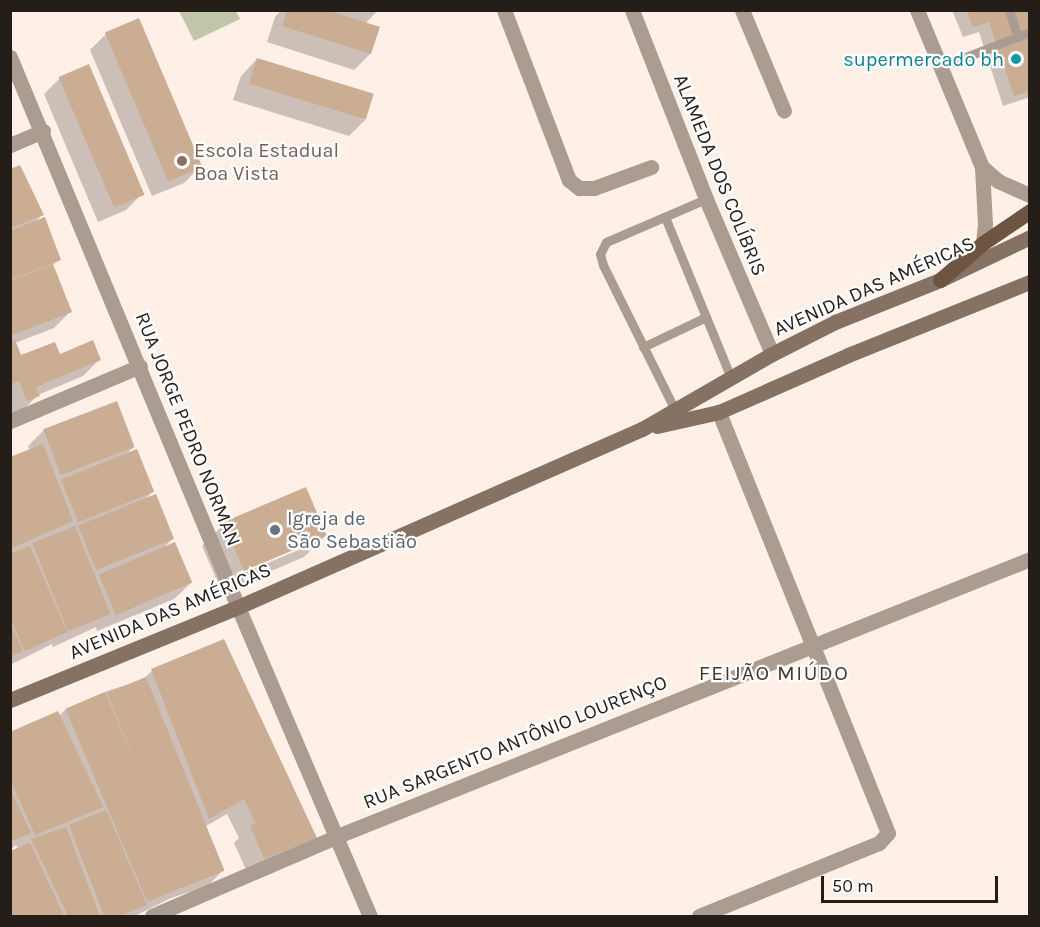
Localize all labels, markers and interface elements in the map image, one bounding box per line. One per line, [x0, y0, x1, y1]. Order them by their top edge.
place label: supermercado bh [843, 47, 1004, 71]
marker: supermercado bh [1009, 52, 1023, 66]
street label: ALAMEDA DOS COLÍBRIS [669, 71, 771, 279]
place label: Escola Estadual Boa Vista [194, 138, 339, 185]
marker: Escola Estadual Boa Vista [175, 154, 189, 168]
street label: AVENIDA DAS AMÉRICAS [770, 231, 978, 341]
street label: RUA JORGE PEDRO NORMAN [130, 309, 246, 549]
place label: Igreja de São Sebastião [287, 506, 417, 553]
marker: Igreja de São Sebastião [268, 523, 282, 537]
street label: AVENIDA DAS AMÉRICAS [65, 558, 275, 664]
district label: FEIJÃO MIÚDO [699, 660, 849, 686]
street label: RUA SARGENTO ANTÔNIO LOURENÇO [360, 670, 670, 814]
scale bar [824, 864, 1001, 902]
text: 50 m [832, 875, 874, 897]

